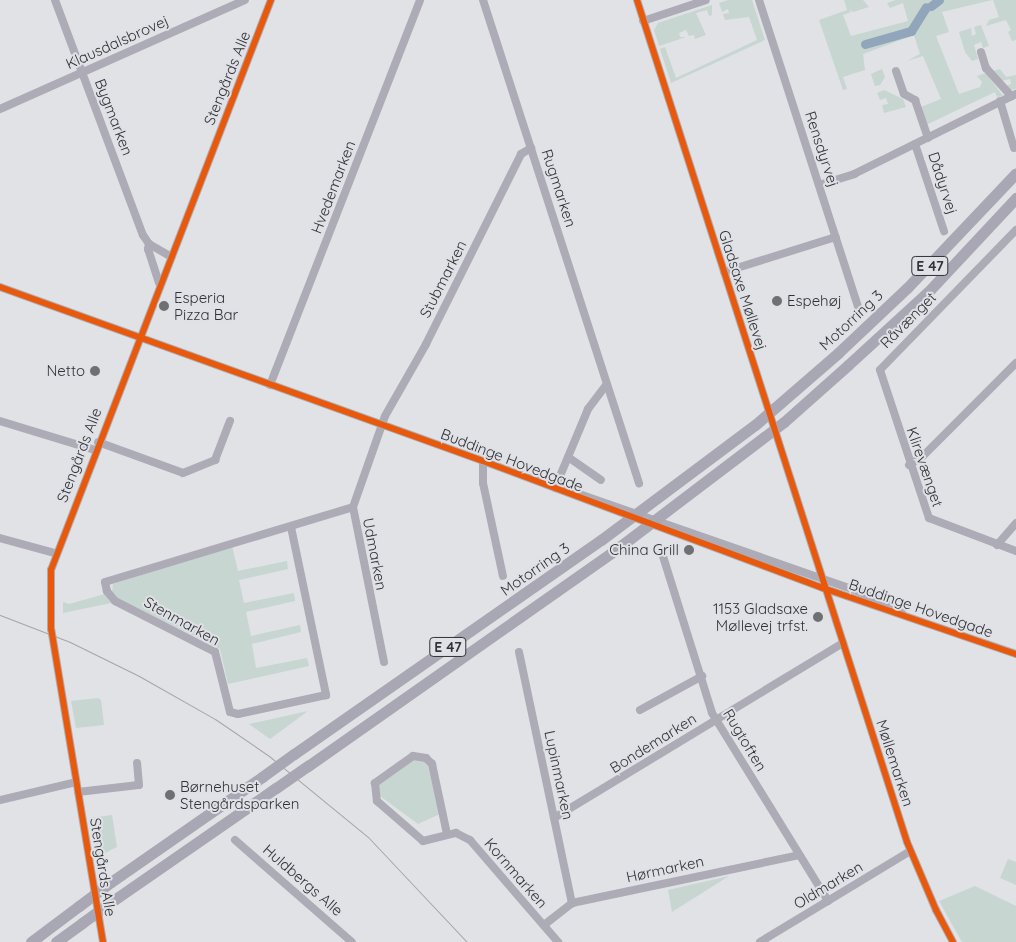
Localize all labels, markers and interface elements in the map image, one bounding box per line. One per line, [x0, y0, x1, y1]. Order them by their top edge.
street label: Klausdalsbrovej [63, 11, 171, 73]
street label: Stengårds Alle [200, 28, 254, 128]
street label: Bygmarken [91, 76, 137, 158]
street label: Rensdyrvej [801, 109, 843, 189]
street label: Hvedemarken [307, 138, 359, 236]
street label: Rugmarken [538, 147, 580, 229]
street label: Dådyrvej [924, 150, 962, 216]
street label: Gladsaxe Møllevej [715, 228, 771, 352]
street label: Stubmarken [416, 237, 470, 321]
road number: E 47 [911, 255, 949, 278]
street label: Motorring 3 [816, 286, 886, 354]
place label: Esperia Pizza Bar [174, 288, 238, 323]
street label: Råvænget [876, 288, 940, 352]
place label: Espehøj [787, 292, 842, 310]
marker: Espehøj [771, 295, 783, 307]
marker: Esperia Pizza Bar [158, 300, 170, 312]
place label: Netto [46, 362, 85, 380]
marker: Netto [89, 365, 101, 377]
street label: Stengårds Alle [53, 405, 105, 505]
street label: Buddinge Hovedgade [438, 425, 586, 495]
street label: Klirevænget [903, 425, 947, 509]
street label: Udmarken [359, 516, 391, 592]
street label: Motorring 3 [497, 539, 573, 599]
place label: China Grill [609, 541, 679, 559]
marker: China Grill [683, 544, 695, 556]
street label: Buddinge Hovedgade [847, 575, 995, 641]
street label: Stenmarken [141, 593, 223, 649]
place label: 1153 Gladsaxe Møllevej trfst. [713, 599, 808, 634]
marker: 1153 Gladsaxe Møllevej trfst. [812, 611, 824, 623]
road number: E 47 [429, 636, 467, 659]
street label: Rugtoften [719, 706, 771, 774]
street label: Bondemarken [606, 709, 700, 777]
street label: Møllemarken [873, 717, 917, 809]
street label: Lupinmarken [541, 729, 577, 821]
place label: Børnehuset Stengårdsparken [180, 777, 299, 812]
marker: Børnehuset Stengårdsparken [164, 789, 176, 801]
street label: Stengårds Alle [86, 816, 120, 918]
street label: Kornmarken [481, 834, 551, 912]
street label: Huldbergs Alle [259, 840, 347, 920]
street label: Hørmarken [624, 852, 706, 886]
street label: Oldmarken [790, 857, 866, 913]

